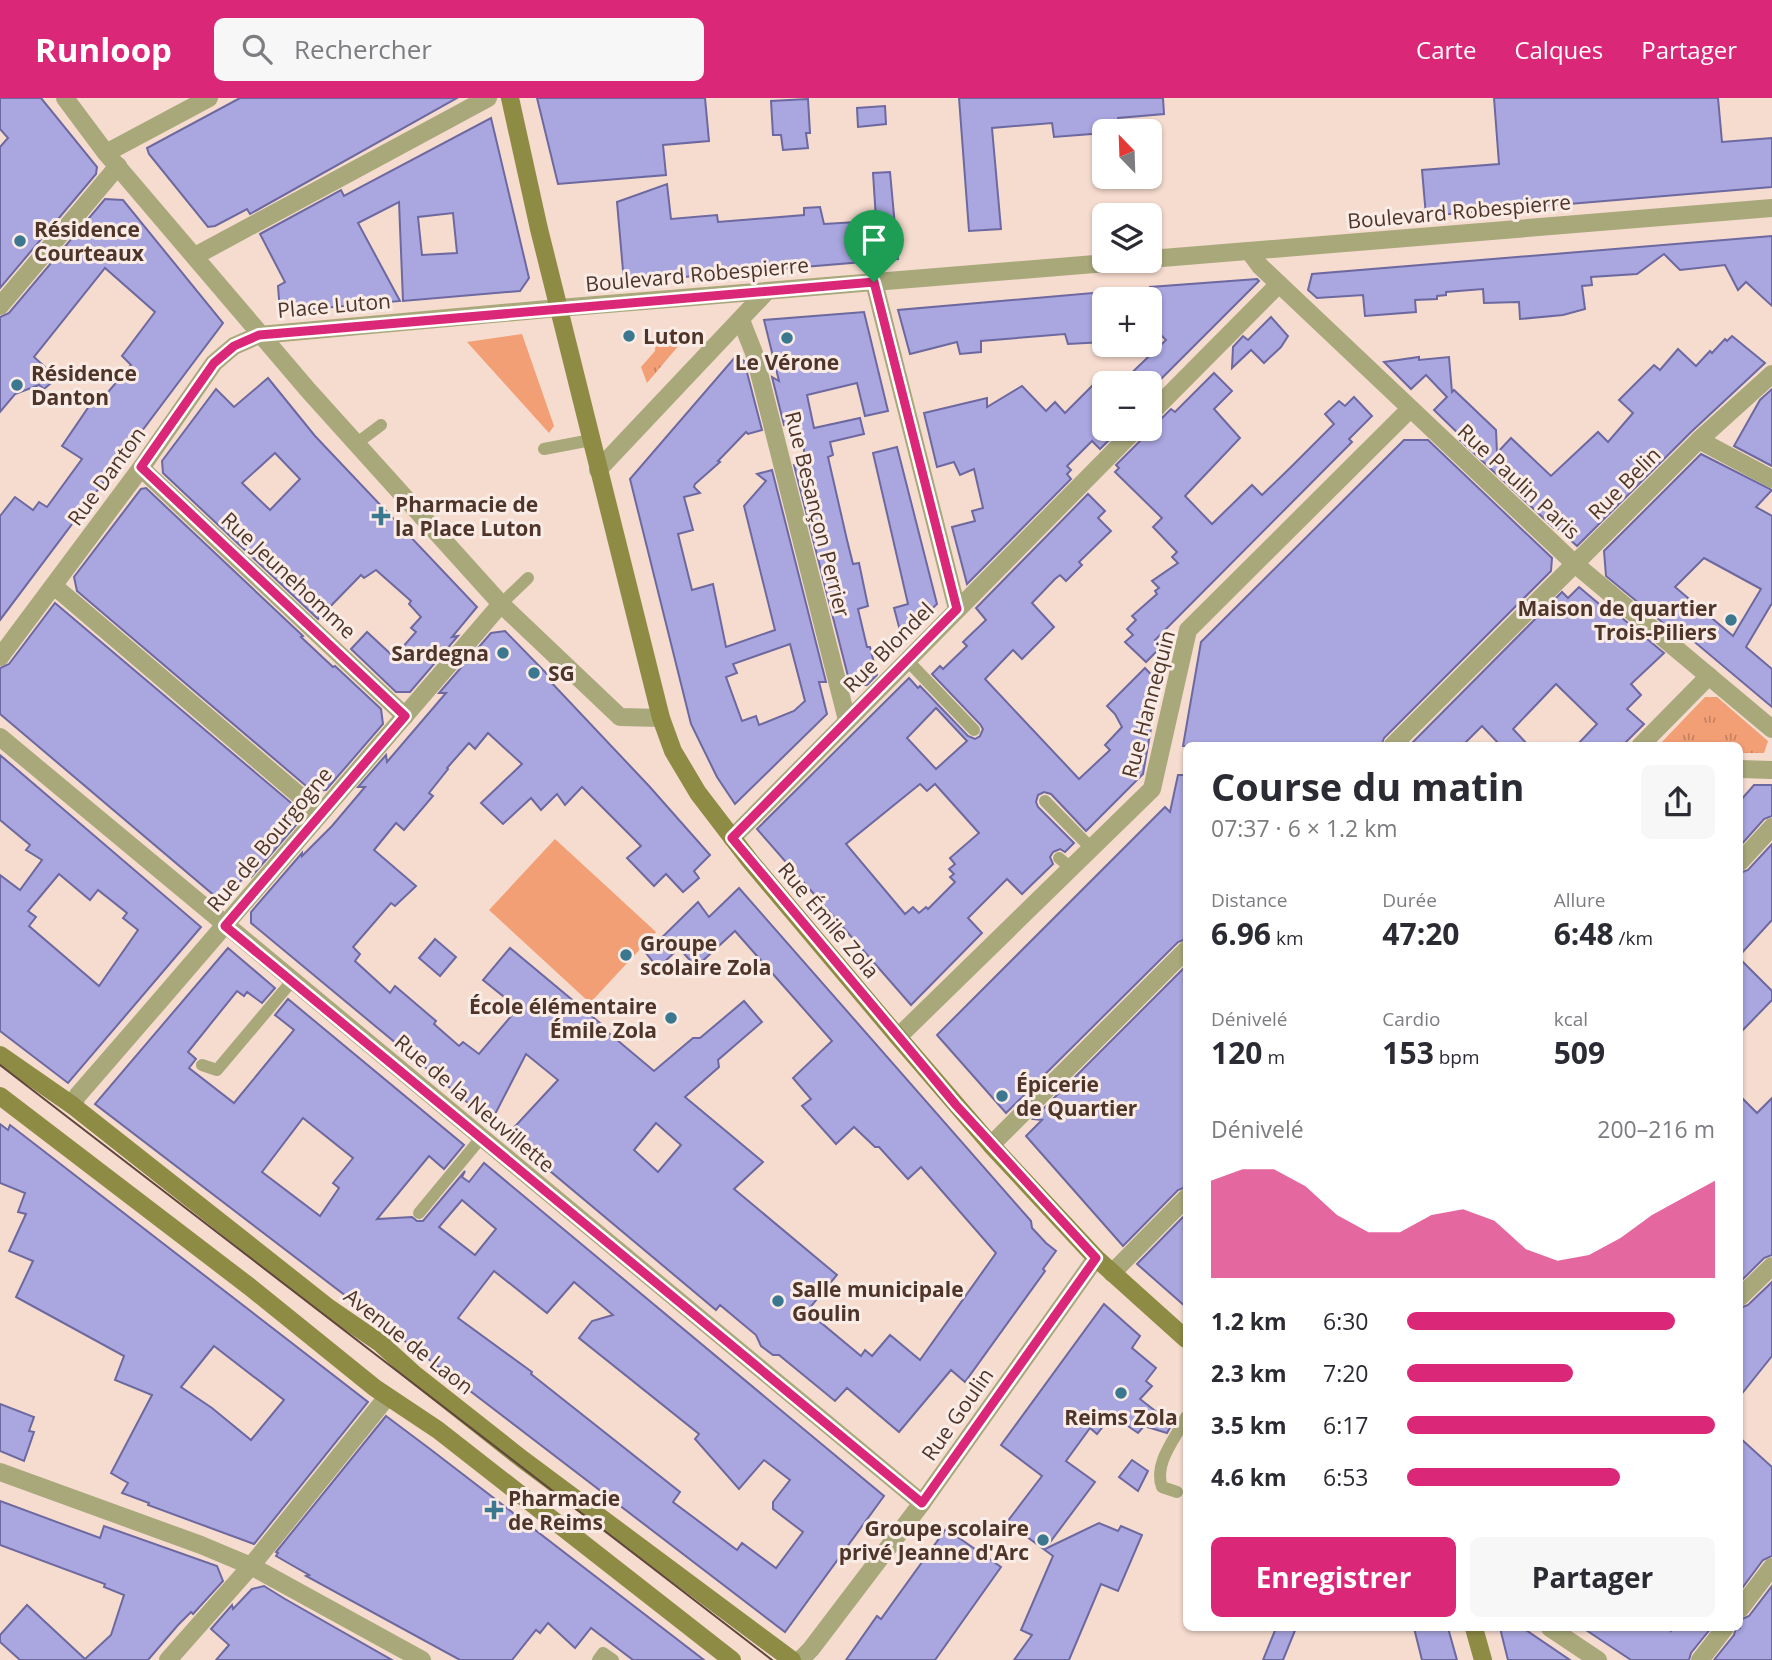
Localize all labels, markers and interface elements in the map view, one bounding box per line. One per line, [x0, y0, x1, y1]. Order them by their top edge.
search box [214, 18, 704, 81]
text: Runloop [35, 27, 172, 72]
icon: search [238, 30, 276, 68]
text: Rechercher [294, 31, 432, 67]
text: Carte [1416, 33, 1476, 66]
text: Calques [1514, 33, 1603, 66]
text: Partager [1641, 33, 1737, 66]
north arrow [1092, 119, 1162, 189]
map controls [1092, 119, 1162, 441]
street label: Boulevard Robespierre [1346, 187, 1572, 235]
button: layers [1092, 203, 1162, 273]
pin [844, 210, 904, 282]
place label: Résidence Courteaux [34, 215, 145, 267]
icon: arrive [855, 221, 893, 259]
marker: Résidence Courteaux [12, 233, 28, 249]
street label: Boulevard Robespierre [584, 250, 810, 298]
street label: Place Luton [276, 286, 392, 324]
button: + [1092, 287, 1162, 357]
place label: Luton [643, 322, 705, 350]
marker: Luton [621, 328, 637, 344]
marker: Le Vérone [779, 330, 795, 346]
place label: Le Vérone [735, 348, 839, 376]
place label: Résidence Danton [31, 359, 137, 411]
button: − [1092, 371, 1162, 441]
marker: Résidence Danton [9, 377, 25, 393]
street label: Rue Besançon Perrier [779, 408, 857, 620]
street label: Rue Paulin Paris [1452, 417, 1586, 545]
street label: Rue Danton [61, 421, 151, 531]
street label: Rue Belin [1582, 441, 1666, 525]
place label: Pharmacie de la Place Luton [395, 490, 542, 542]
street label: Rue Jeunehomme [216, 505, 362, 645]
marker: Pharmacie de la Place Luton [373, 508, 389, 524]
place label: Maison de quartier Trois-Piliers [1517, 594, 1717, 646]
street label: Rue Blondel [837, 596, 939, 698]
marker: Maison de quartier Trois-Piliers [1723, 612, 1739, 628]
street label: Rue Hannequin [1115, 627, 1181, 781]
place label: Sardegna [391, 639, 489, 667]
marker: Sardegna [495, 645, 511, 661]
place label: SG [548, 659, 575, 687]
marker: SG [526, 665, 542, 681]
text: Course du matin [1211, 760, 1524, 812]
street label: Rue de Bourgogne [200, 761, 338, 917]
button: share [1641, 765, 1715, 839]
text: 07:37 · 6 × 1.2 km [1211, 812, 1398, 844]
street label: Rue Émile Zola [772, 856, 886, 984]
text: Distance [1211, 887, 1287, 913]
text: Durée [1382, 887, 1437, 913]
text: Allure [1554, 887, 1605, 913]
text: 6.96 [1211, 913, 1271, 954]
text: 47:20 [1382, 913, 1460, 954]
text: 6:48 [1554, 913, 1614, 954]
text: km [1271, 925, 1304, 951]
text: /km [1614, 925, 1653, 951]
place label: Groupe scolaire Zola [640, 929, 771, 981]
marker: Groupe scolaire Zola [618, 947, 634, 963]
place label: École élémentaire Émile Zola [469, 992, 657, 1044]
text: Dénivelé [1211, 1006, 1288, 1032]
text: Cardio [1382, 1006, 1440, 1032]
text: kcal [1554, 1006, 1588, 1032]
marker: École élémentaire Émile Zola [663, 1010, 679, 1026]
street label: Rue de la Neuvillette [389, 1028, 561, 1178]
text: 120 [1211, 1032, 1262, 1073]
text: 153 [1382, 1032, 1434, 1073]
text: 509 [1554, 1032, 1605, 1073]
text: m [1262, 1044, 1285, 1070]
text: bpm [1434, 1044, 1480, 1070]
place label: Épicerie de Quartier [1016, 1070, 1138, 1122]
marker: Épicerie de Quartier [994, 1088, 1010, 1104]
text: Dénivelé [1211, 1113, 1304, 1145]
text: 200–216 m [1597, 1113, 1715, 1145]
place label: Salle municipale Goulin [792, 1275, 964, 1327]
street label: Avenue de Laon [339, 1282, 479, 1400]
marker: Salle municipale Goulin [770, 1293, 786, 1309]
text: 1.2 km [1211, 1305, 1287, 1337]
text: 6:30 [1323, 1305, 1369, 1337]
text: 2.3 km [1211, 1357, 1287, 1389]
text: 7:20 [1323, 1357, 1369, 1389]
street label: Rue Goulin [915, 1362, 999, 1466]
marker: Reims Zola [1113, 1385, 1129, 1401]
place label: Reims Zola [1064, 1403, 1178, 1431]
text: 3.5 km [1211, 1409, 1287, 1441]
text: 6:17 [1323, 1409, 1369, 1441]
text: 4.6 km [1211, 1461, 1287, 1493]
text: 6:53 [1323, 1461, 1369, 1493]
place label: Pharmacie de Reims [508, 1484, 620, 1536]
marker: Pharmacie de Reims [486, 1502, 502, 1518]
place label: Groupe scolaire privé Jeanne d'Arc [839, 1514, 1029, 1566]
marker: Groupe scolaire privé Jeanne d'Arc [1035, 1532, 1051, 1548]
button: Enregistrer [1211, 1537, 1456, 1617]
button: Partager [1470, 1537, 1715, 1617]

